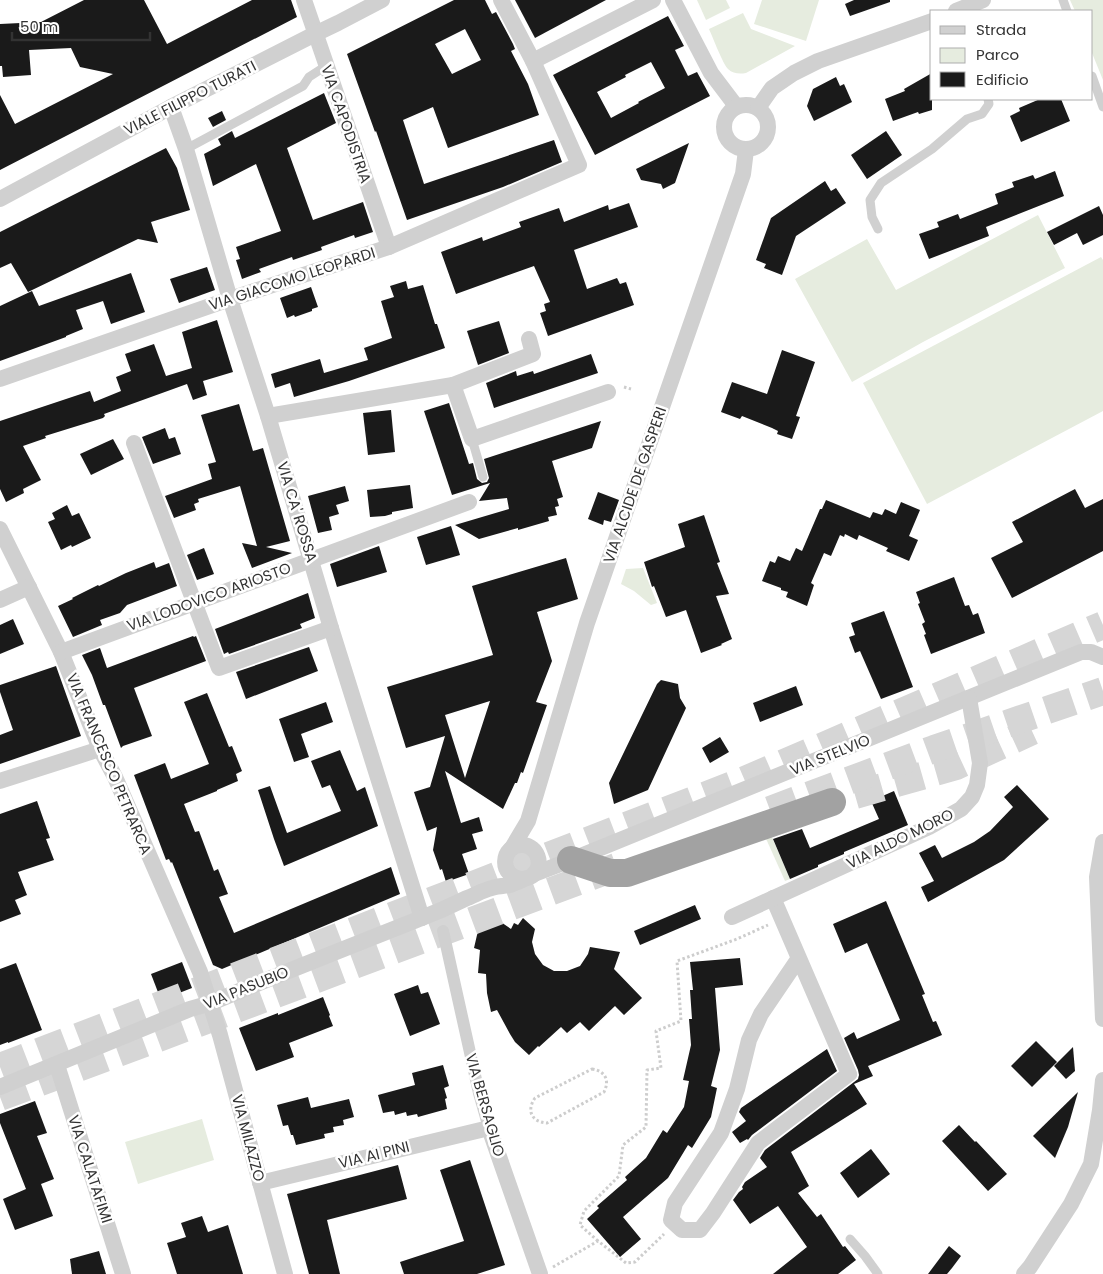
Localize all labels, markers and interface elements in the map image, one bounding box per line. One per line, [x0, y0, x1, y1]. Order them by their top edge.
scale bar [12, 10, 150, 42]
legend [930, 10, 1093, 100]
text: 50 m [20, 16, 58, 37]
text: Strada [976, 19, 1026, 40]
text: Parco [976, 44, 1019, 65]
street label: VIALE FILIPPO TURATI [120, 55, 260, 140]
street label: VIA CAPODISTRIA [316, 62, 377, 186]
text: Edificio [976, 69, 1029, 90]
street label: VIA GIACOMO LEOPARDI [206, 242, 378, 315]
street label: VIA ALCIDE DE GASPERI [598, 404, 671, 566]
street label: VIA CA' ROSSA [272, 459, 323, 565]
street label: VIA LODOVICO ARIOSTO [124, 557, 294, 636]
street label: VIA FRANCESCO PETRARCA [62, 670, 157, 858]
street label: VIA STELVIO [787, 729, 873, 780]
street label: VIA ALDO MORO [843, 803, 957, 874]
street label: VIA PASUBIO [200, 961, 292, 1014]
street label: VIA BERSAGLIO [461, 1051, 510, 1159]
street label: VIA MILAZZO [227, 1092, 270, 1184]
street label: VIA CALATAFIMI [63, 1112, 118, 1225]
street label: VIA AI PINI [336, 1136, 412, 1173]

